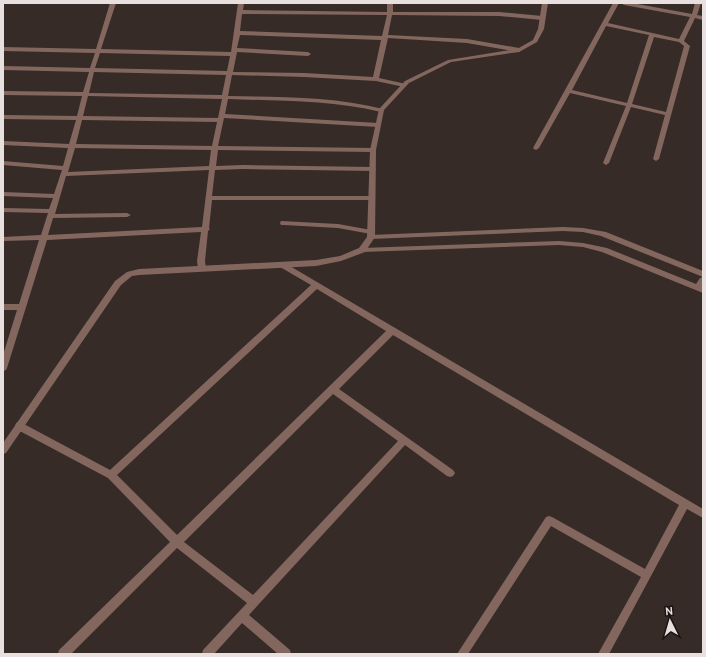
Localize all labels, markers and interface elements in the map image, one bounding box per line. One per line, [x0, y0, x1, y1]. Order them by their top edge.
north arrow [650, 601, 690, 641]
text: N [665, 605, 674, 619]

